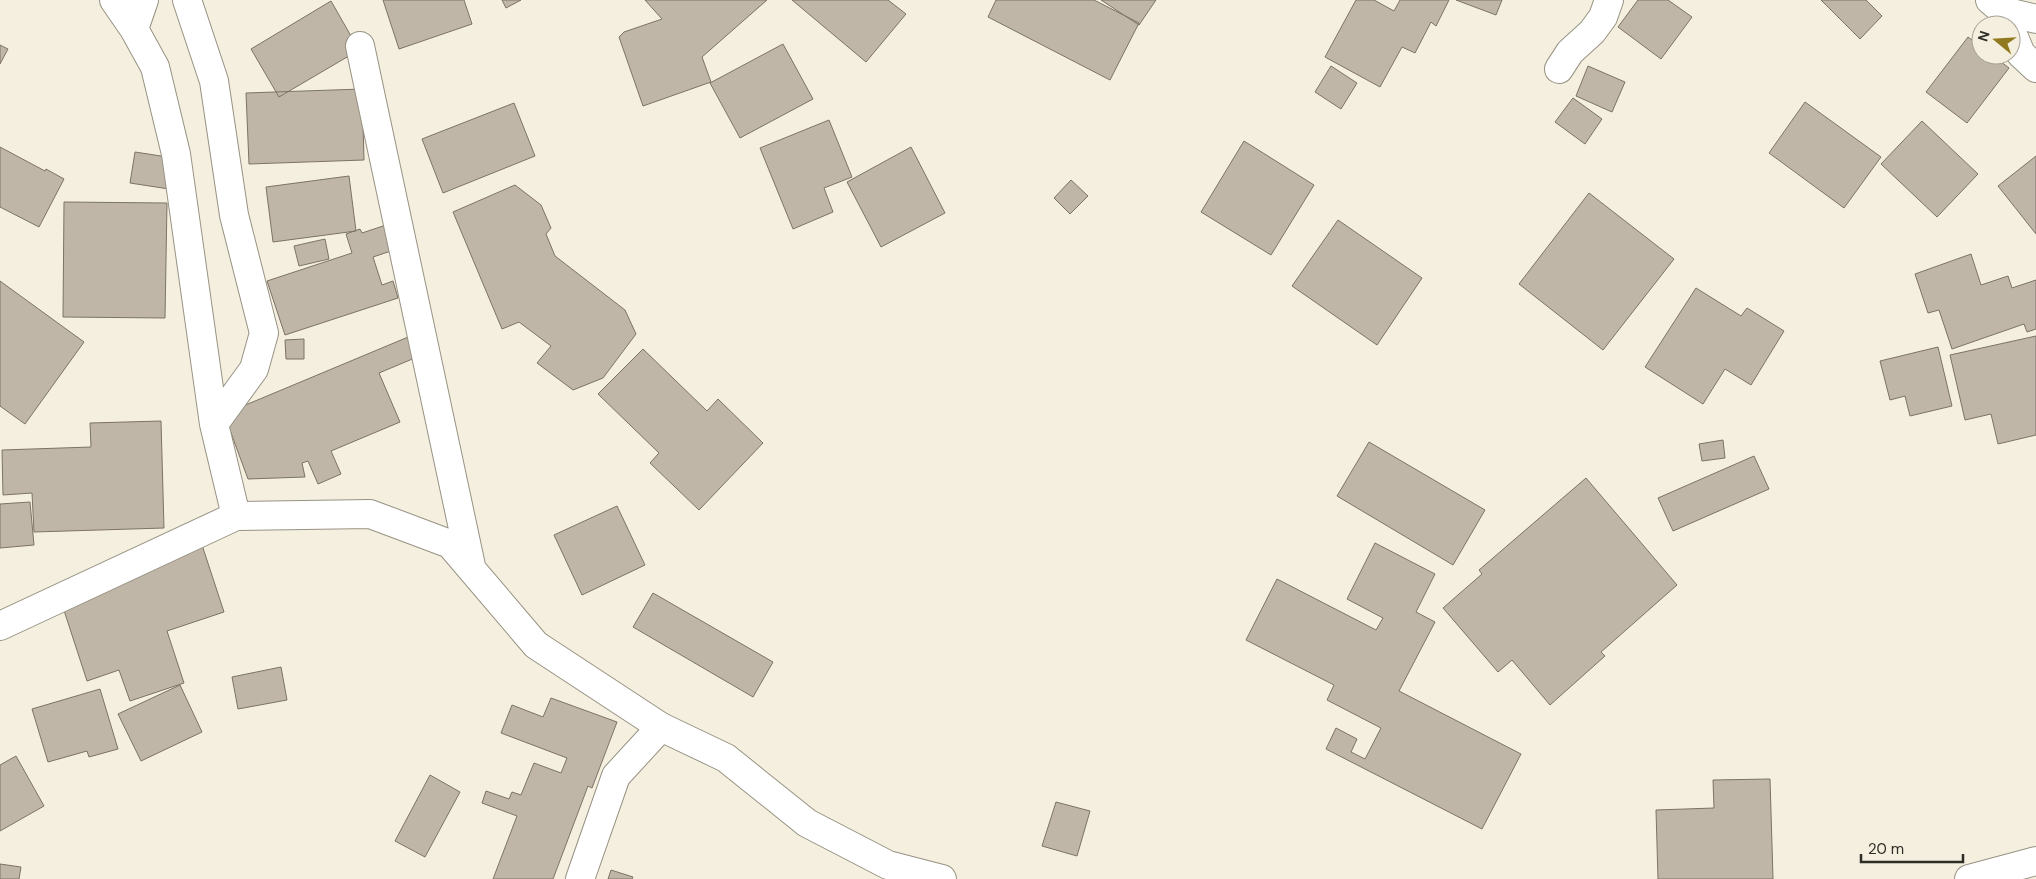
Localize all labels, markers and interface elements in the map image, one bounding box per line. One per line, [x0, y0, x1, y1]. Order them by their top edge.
north arrow [1971, 15, 2021, 65]
text: N [1973, 28, 1994, 44]
scale bar [1861, 832, 1964, 864]
text: 20 m [1868, 839, 1904, 859]

